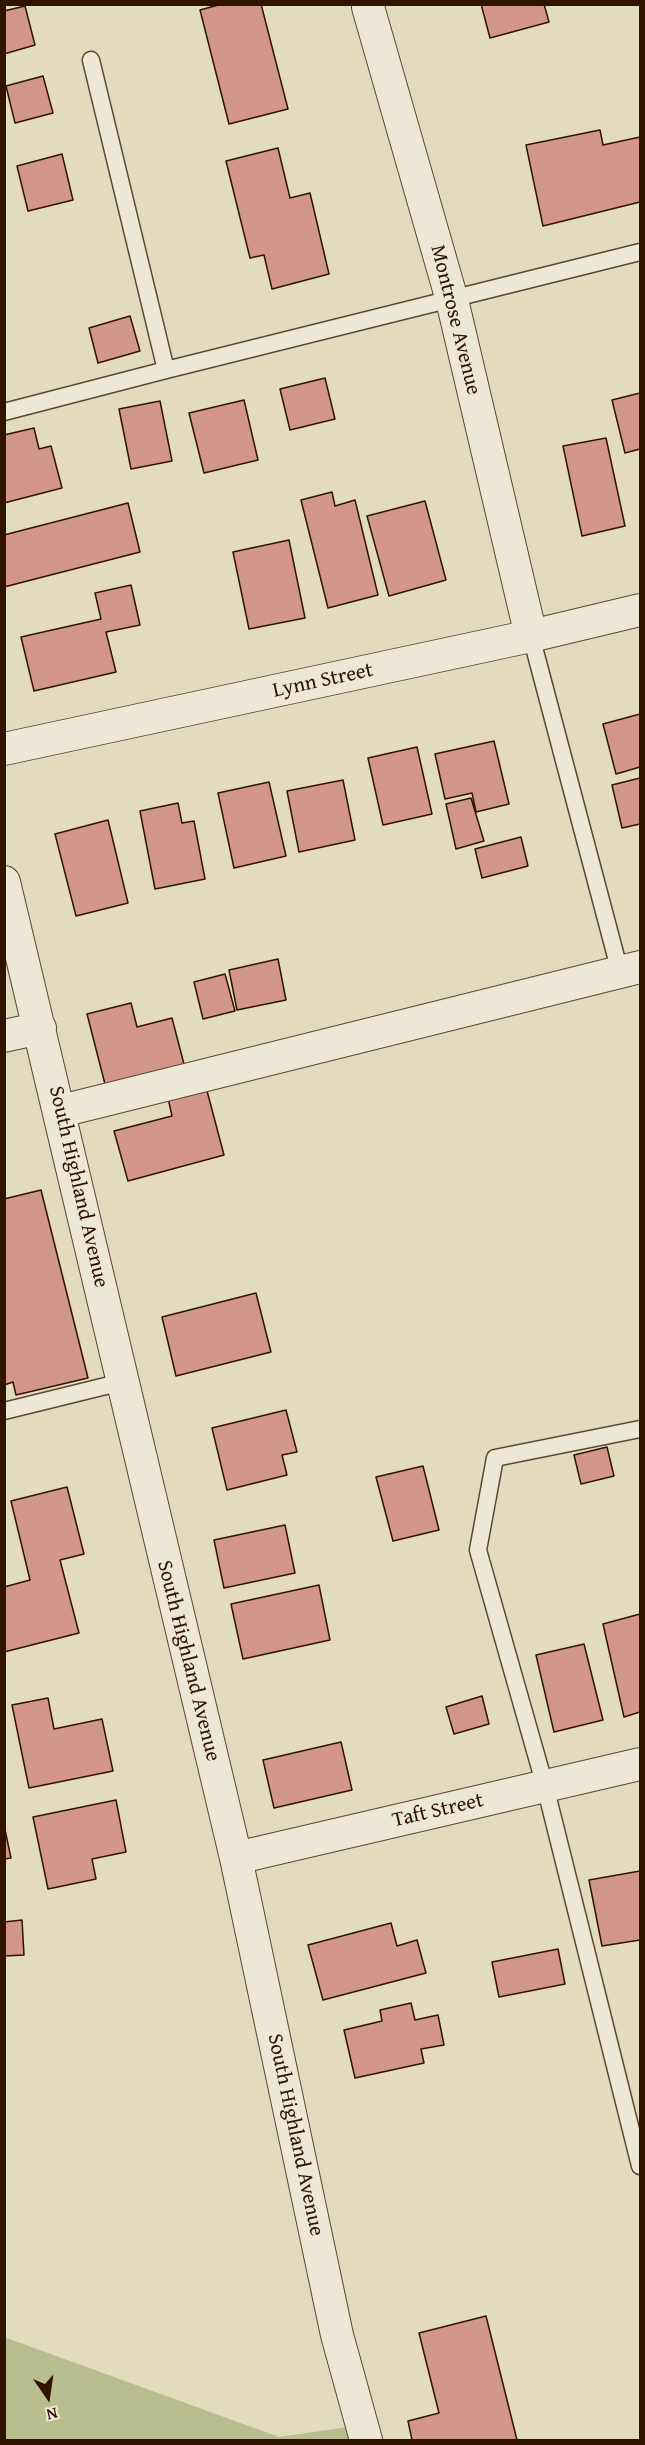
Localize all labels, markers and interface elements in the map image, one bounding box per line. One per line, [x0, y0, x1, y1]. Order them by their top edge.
street label: Montrose Avenue [424, 242, 486, 398]
street label: Lynn Street [270, 658, 376, 704]
street label: South Highland Avenue [43, 1084, 113, 1290]
street label: South Highland Avenue [151, 1558, 225, 1764]
street label: Taft Street [390, 1788, 486, 1834]
street label: South Highland Avenue [261, 2032, 329, 2238]
north arrow [18, 2367, 78, 2427]
text: N [44, 2402, 60, 2427]

